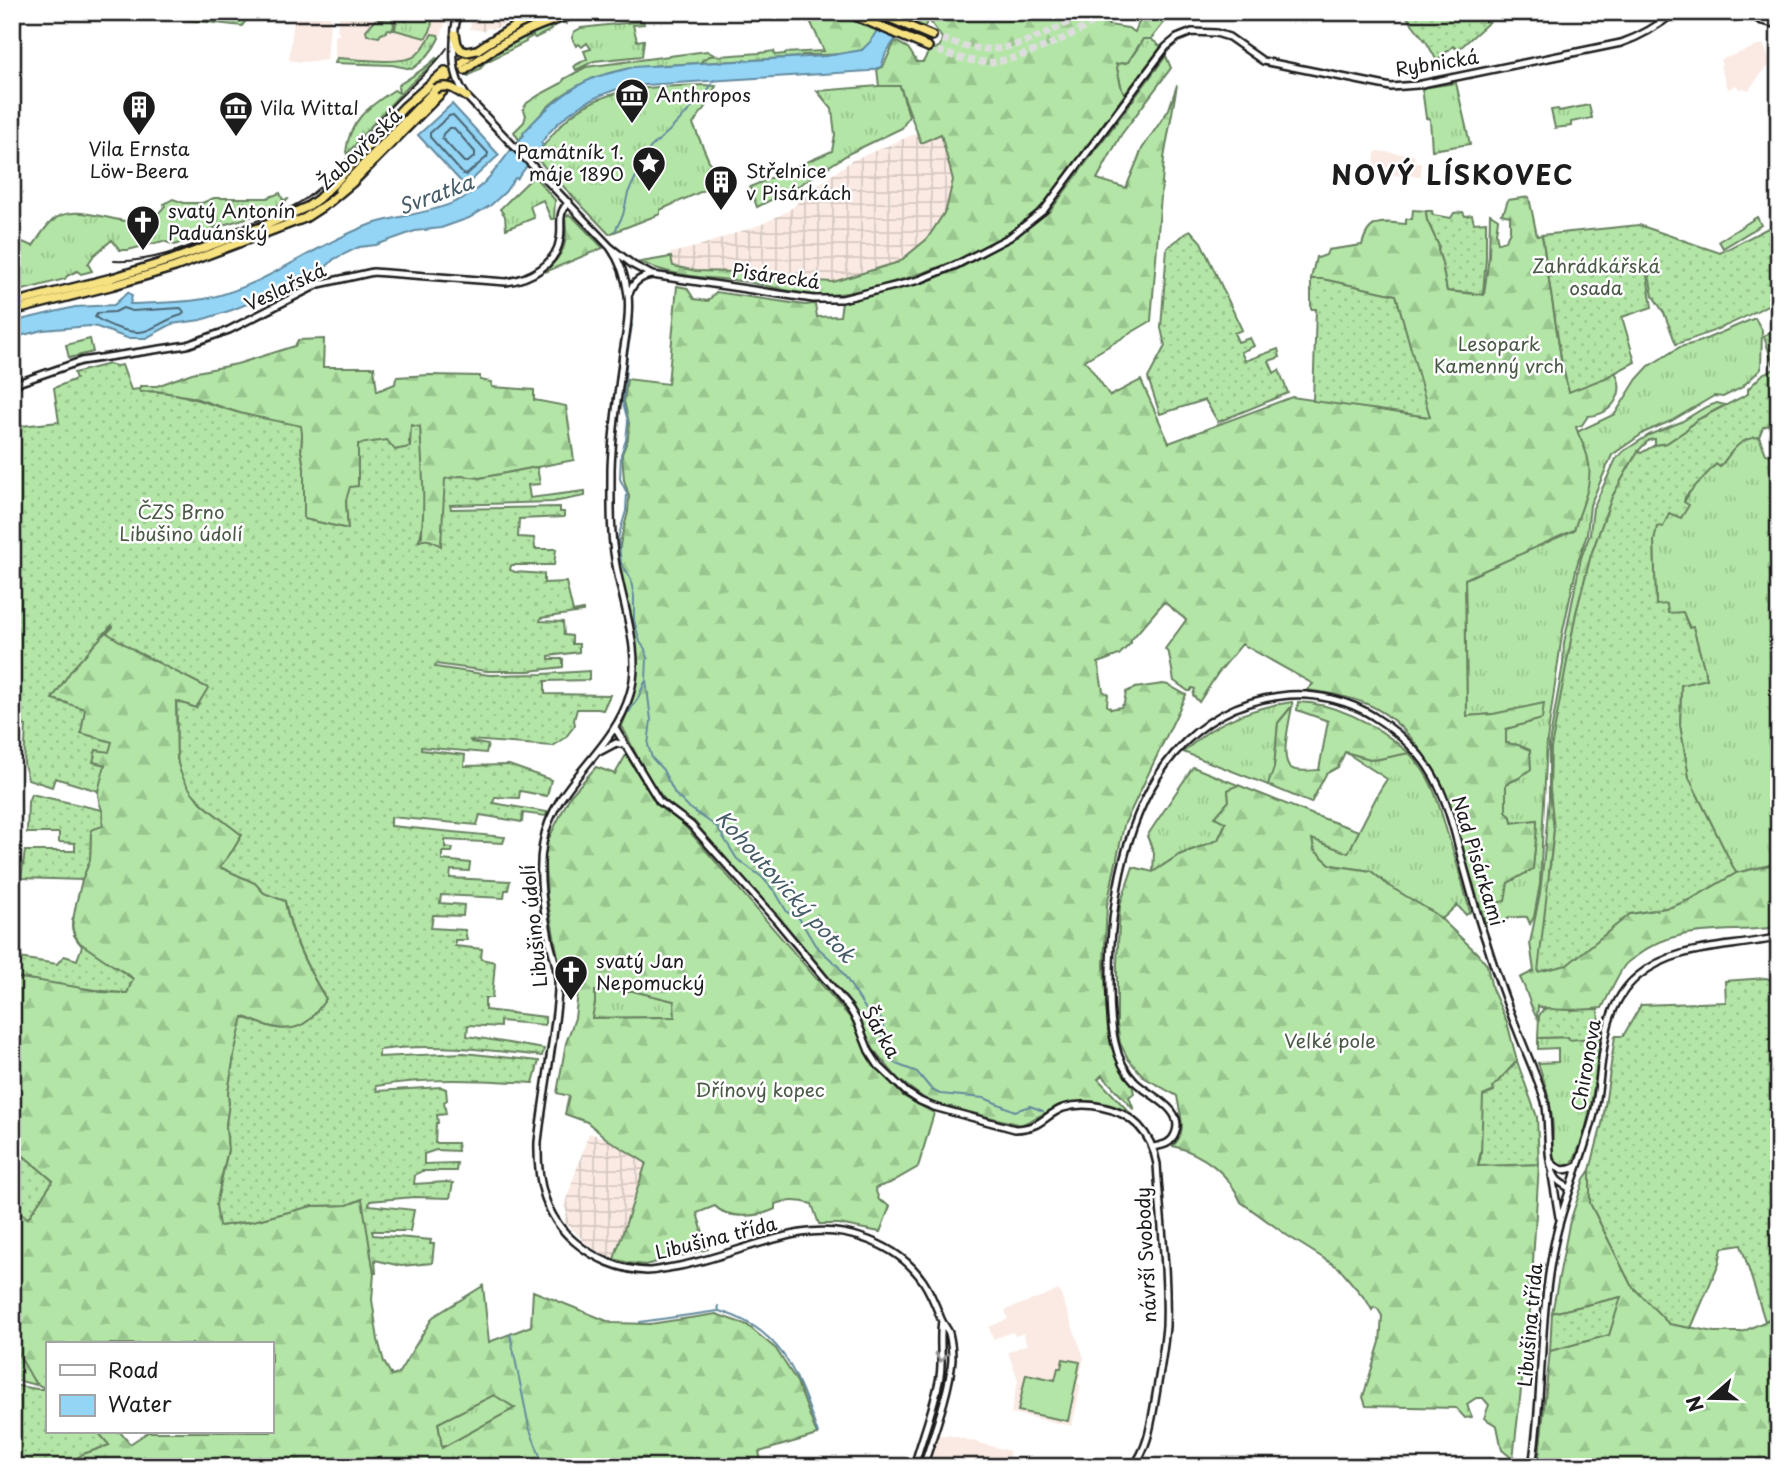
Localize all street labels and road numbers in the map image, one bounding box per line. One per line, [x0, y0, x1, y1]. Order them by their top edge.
street label: Rybnická [1393, 42, 1481, 82]
street label: Žabovřeská [311, 101, 408, 195]
street label: Veslařská [239, 255, 330, 317]
street label: Pisárecká [730, 255, 822, 295]
street label: Nad Pisárkami [1446, 792, 1512, 929]
street label: Libušino údolí [513, 863, 553, 989]
street label: Šárka [856, 1000, 908, 1063]
street label: Chironova [1563, 1016, 1607, 1113]
street label: návrší Svobody [1127, 1186, 1163, 1324]
street label: Libušina třída [652, 1208, 780, 1266]
street label: Libušina třída [1510, 1261, 1548, 1388]

